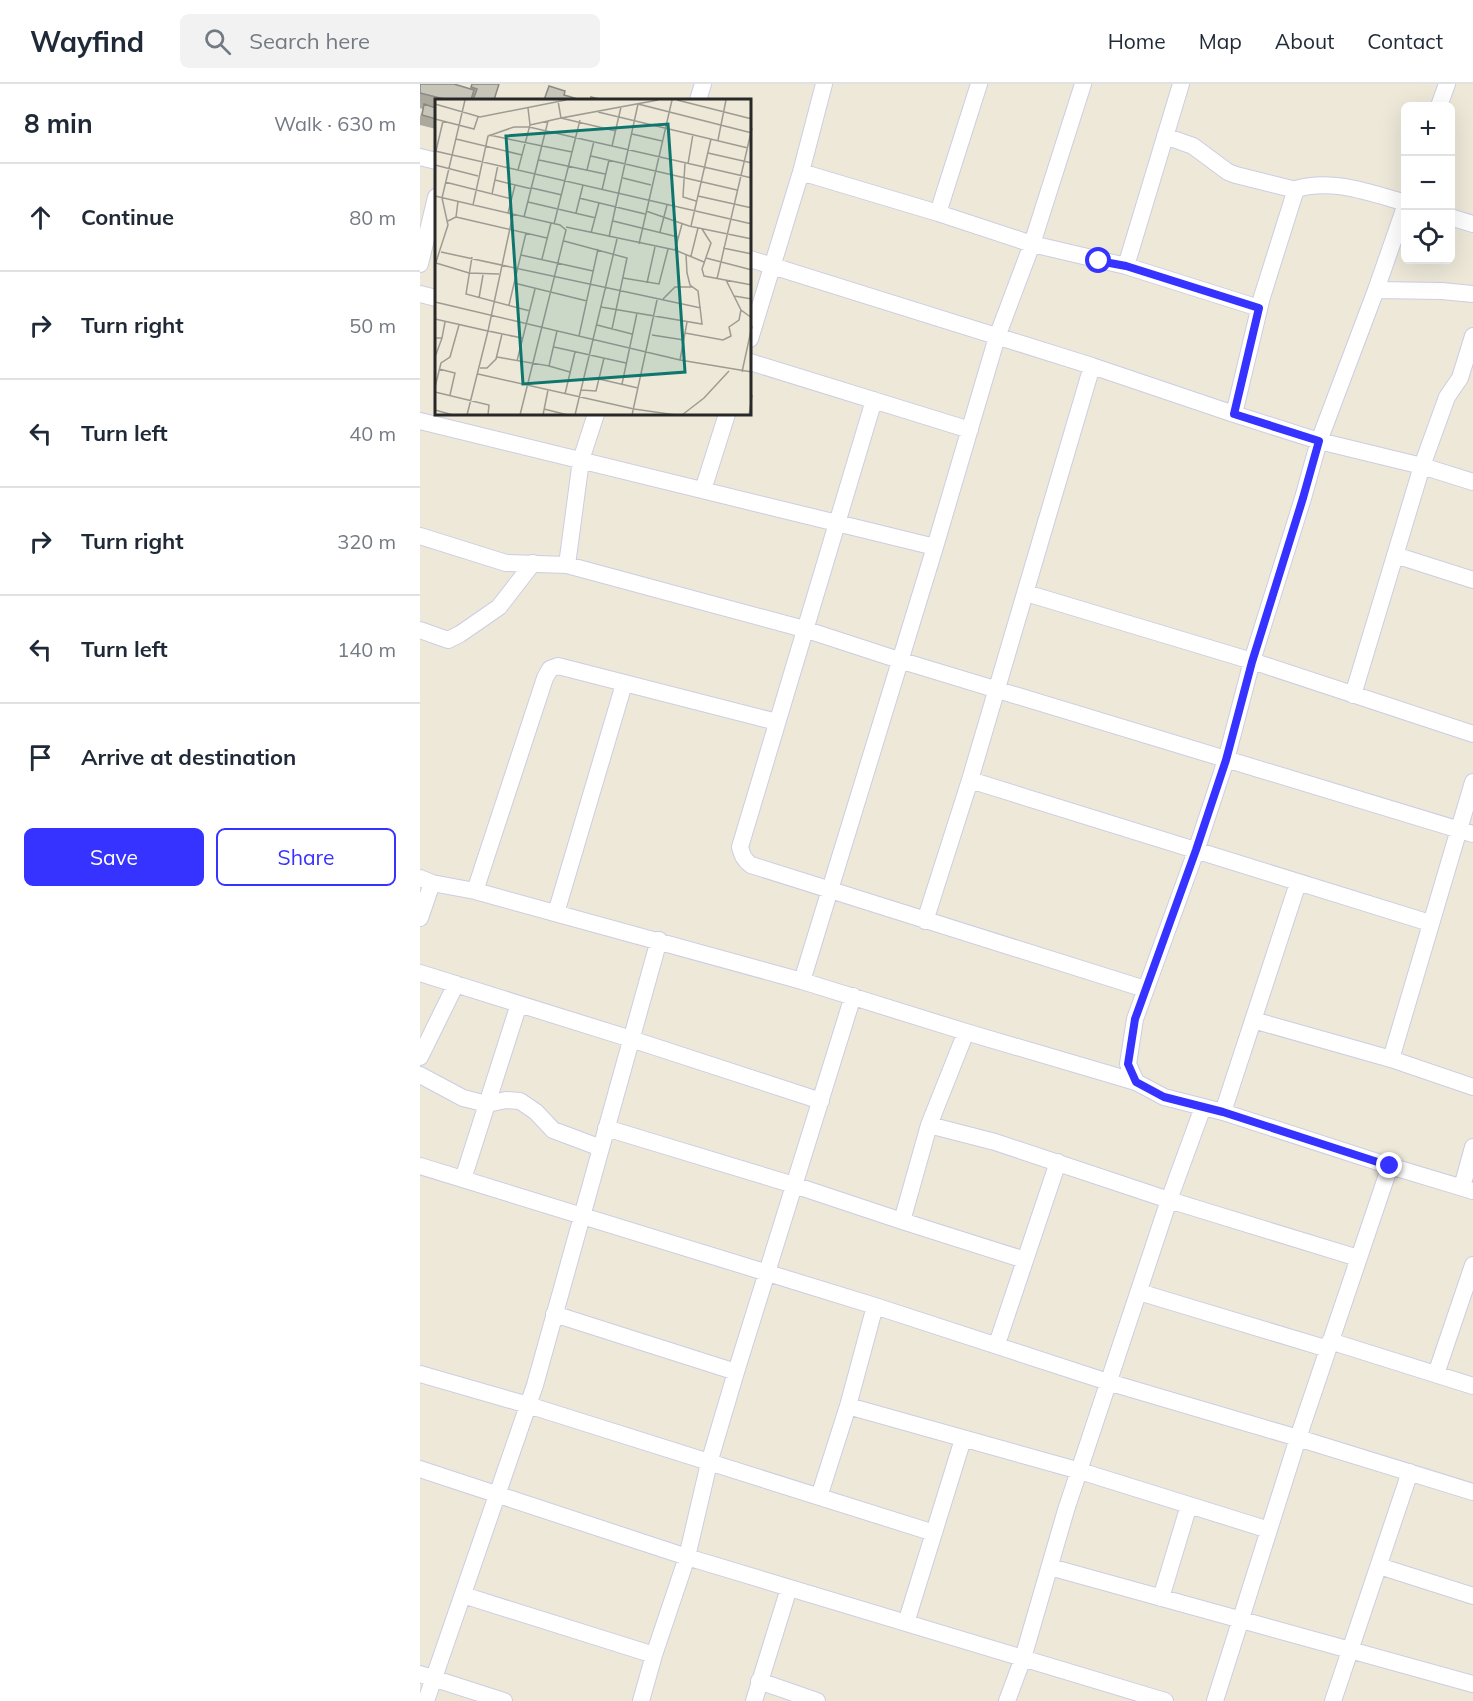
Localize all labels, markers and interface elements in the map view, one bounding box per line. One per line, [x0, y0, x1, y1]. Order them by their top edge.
search box [180, 14, 600, 68]
text: Wayfind [30, 24, 144, 59]
icon: search [201, 25, 234, 58]
text: Search here [249, 27, 370, 55]
text: Home [1108, 28, 1166, 54]
text: Map [1199, 28, 1242, 54]
text: About [1275, 28, 1334, 54]
text: Contact [1367, 28, 1443, 54]
inset map [435, 99, 752, 416]
map controls [1401, 102, 1455, 264]
button: + [1401, 102, 1455, 156]
text: 8 min [24, 107, 93, 140]
text: Walk · 630 m [274, 111, 396, 136]
button: − [1401, 156, 1455, 210]
icon: ahead [24, 201, 57, 234]
text: Continue [81, 203, 174, 231]
text: 80 m [349, 205, 396, 230]
button: locate [1401, 210, 1455, 264]
route start [1085, 247, 1111, 273]
icon: right [24, 309, 57, 342]
text: Turn right [81, 311, 184, 339]
text: 50 m [349, 313, 396, 338]
icon: left [24, 417, 57, 450]
text: Turn left [81, 419, 168, 447]
text: 40 m [349, 421, 396, 446]
icon: right [24, 525, 57, 558]
text: Turn right [81, 527, 184, 555]
text: 320 m [337, 529, 396, 554]
icon: left [24, 633, 57, 666]
text: Turn left [81, 635, 168, 663]
text: 140 m [337, 637, 396, 662]
icon: arrive [24, 741, 57, 774]
text: Arrive at destination [81, 743, 296, 771]
button: Save [24, 828, 204, 886]
button: Share [216, 828, 396, 886]
route end [1376, 1152, 1402, 1178]

